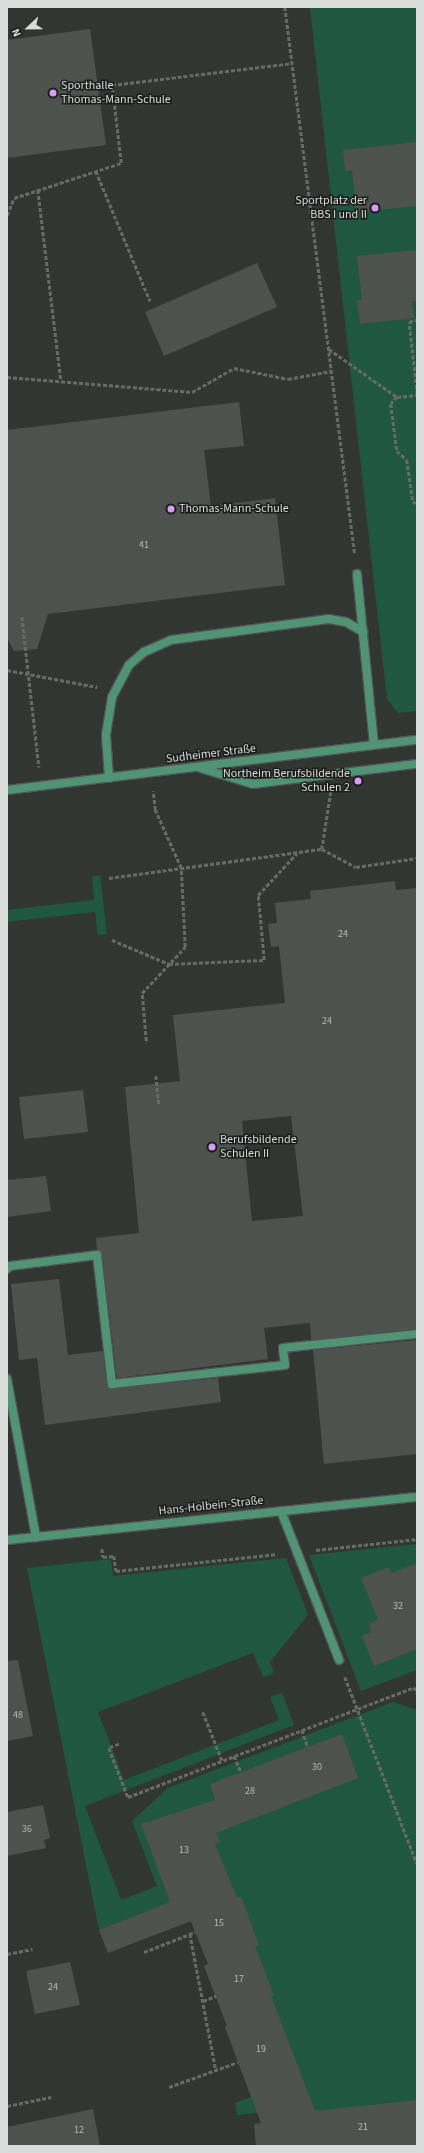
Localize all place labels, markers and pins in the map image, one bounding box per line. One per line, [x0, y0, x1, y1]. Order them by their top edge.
place label: Sporthalle Thomas-Mann-Schule [61, 79, 171, 107]
marker: Sporthalle Thomas-Mann-Schule [48, 88, 58, 98]
place label: Sportplatz der BBS I und II [295, 194, 367, 222]
marker: Sportplatz der BBS I und II [370, 203, 380, 213]
place label: Thomas-Mann-Schule [179, 502, 289, 516]
marker: Thomas-Mann-Schule [166, 504, 176, 514]
place label: Northeim Berufsbildende Schulen 2 [223, 767, 350, 795]
marker: Northeim Berufsbildende Schulen 2 [353, 776, 363, 786]
place label: Berufsbildende Schulen II [220, 1133, 297, 1161]
marker: Berufsbildende Schulen II [207, 1142, 217, 1152]

